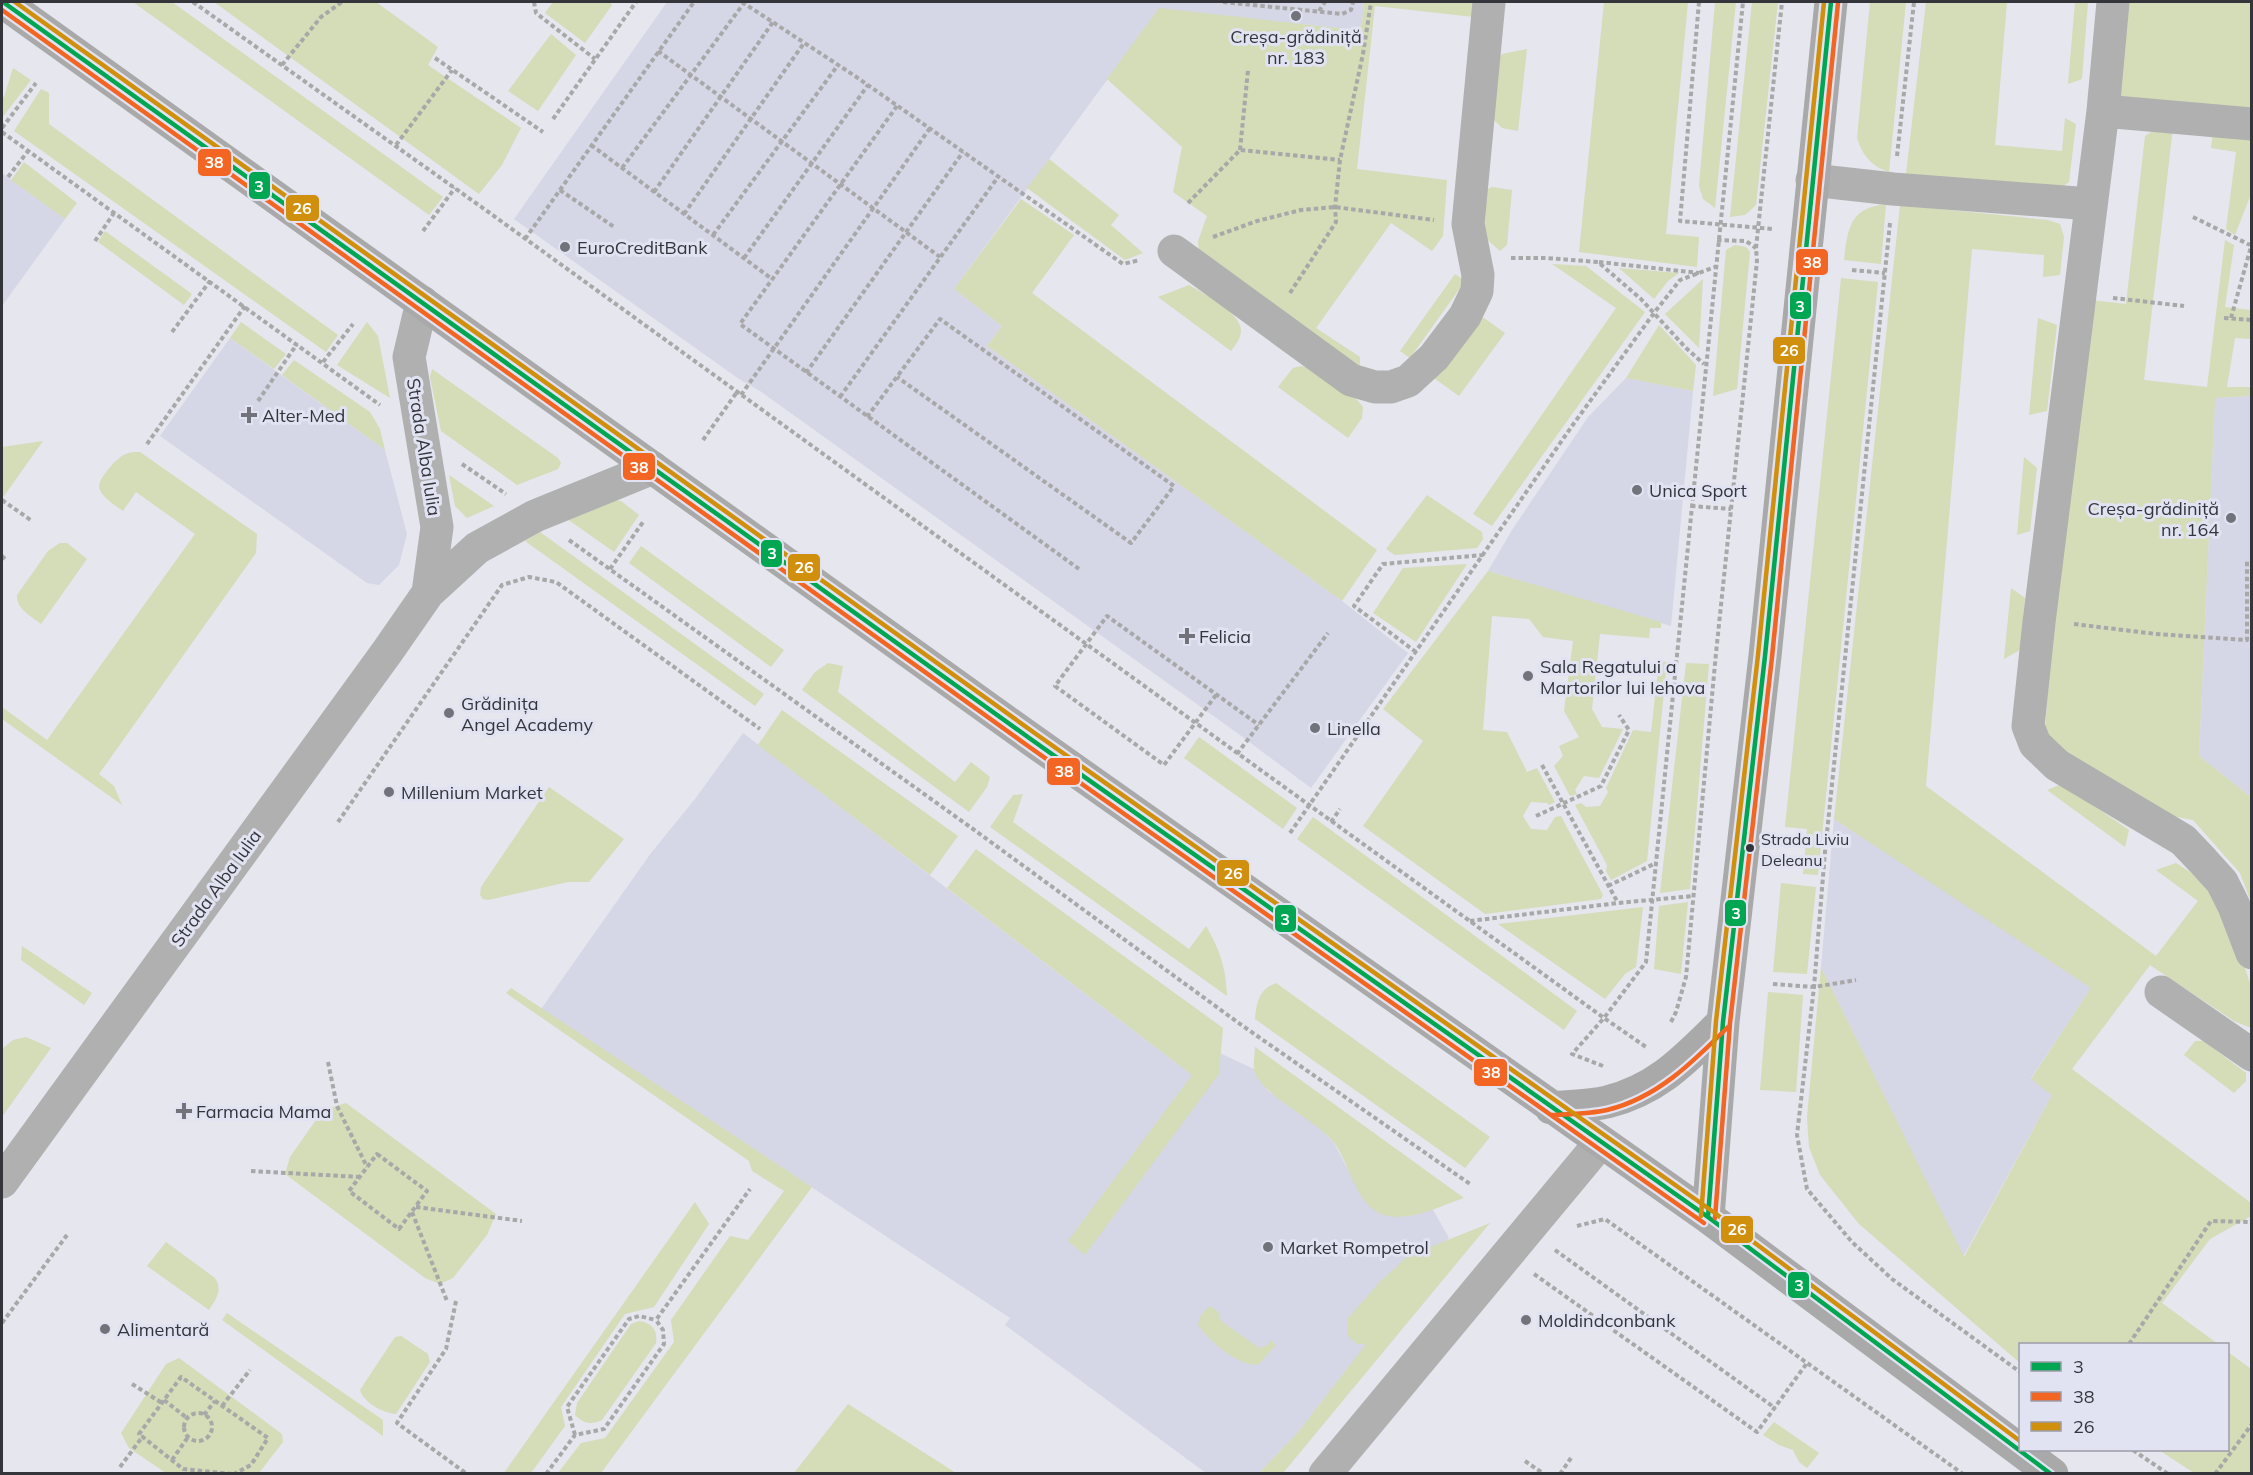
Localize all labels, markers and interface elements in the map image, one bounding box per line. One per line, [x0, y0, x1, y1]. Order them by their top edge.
marker: Creșa-grădiniță nr. 183 [1289, 9, 1303, 23]
place label: Creșa-grădiniță nr. 183 [1230, 25, 1362, 69]
line badge: 38 [197, 148, 232, 177]
text: 38 [204, 152, 224, 172]
line badge: 3 [248, 171, 271, 200]
text: 3 [254, 176, 264, 196]
line badge: 26 [285, 194, 320, 222]
text: 26 [292, 198, 312, 218]
place label: EuroCreditBank [577, 236, 708, 259]
marker: EuroCreditBank [558, 240, 572, 254]
line badge: 38 [1795, 248, 1829, 276]
text: 38 [1802, 252, 1822, 272]
line badge: 3 [1789, 291, 1812, 320]
text: 3 [1795, 296, 1805, 316]
line badge: 26 [1772, 336, 1806, 365]
text: 26 [1779, 340, 1799, 360]
street label: Strada Alba Iulia [402, 376, 446, 518]
place label: Alter-Med [262, 404, 345, 427]
marker: Alter-Med [240, 406, 258, 424]
line badge: 38 [622, 452, 656, 481]
text: 38 [629, 457, 649, 477]
place label: Unica Sport [1649, 479, 1747, 502]
marker: Unica Sport [1630, 483, 1644, 497]
place label: Creșa-grădiniță nr. 164 [2088, 497, 2219, 541]
marker: Creșa-grădiniță nr. 164 [2224, 511, 2238, 525]
line badge: 3 [760, 539, 783, 568]
text: 3 [767, 543, 777, 563]
line badge: 26 [787, 553, 821, 582]
text: 26 [794, 557, 814, 577]
place label: Felicia [1199, 625, 1251, 648]
marker: Felicia [1180, 629, 1194, 643]
place label: Sala Regatului a Martorilor lui Iehova [1540, 655, 1705, 699]
marker: Sala Regatului a Martorilor lui Iehova [1521, 669, 1535, 683]
place label: Grădinița Angel Academy [461, 692, 593, 736]
marker: Grădinița Angel Academy [442, 706, 456, 720]
place label: Linella [1327, 717, 1381, 740]
marker: Linella [1308, 721, 1322, 735]
line badge: 38 [1046, 757, 1081, 786]
text: 38 [1054, 761, 1074, 781]
place label: Millenium Market [401, 781, 543, 804]
marker: Millenium Market [382, 785, 396, 799]
street label: Strada Alba Iulia [166, 825, 266, 951]
place label: Strada Liviu Deleanu [1761, 829, 1849, 870]
marker: Strada Liviu Deleanu [1744, 842, 1756, 854]
line badge: 26 [1216, 859, 1250, 887]
text: 26 [1223, 863, 1243, 883]
line badge: 3 [1724, 899, 1747, 927]
text: 3 [1731, 903, 1741, 923]
line badge: 3 [1274, 904, 1297, 933]
text: 3 [1280, 909, 1290, 929]
line badge: 38 [1473, 1058, 1508, 1087]
text: 38 [1481, 1062, 1501, 1082]
place label: Farmacia Mama [196, 1100, 331, 1123]
marker: Farmacia Mama [177, 1104, 191, 1118]
line badge: 26 [1720, 1215, 1754, 1244]
text: 26 [1727, 1219, 1747, 1239]
place label: Market Rompetrol [1280, 1236, 1429, 1259]
marker: Market Rompetrol [1261, 1240, 1275, 1254]
line badge: 3 [1787, 1271, 1810, 1299]
text: 3 [1794, 1275, 1804, 1295]
place label: Moldindconbank [1538, 1309, 1676, 1332]
marker: Moldindconbank [1519, 1313, 1533, 1327]
place label: Alimentară [117, 1318, 209, 1341]
marker: Alimentară [98, 1322, 112, 1336]
legend [2019, 1343, 2229, 1451]
text: 3 [2073, 1355, 2084, 1378]
text: 38 [2073, 1385, 2095, 1408]
text: 26 [2073, 1415, 2095, 1438]

